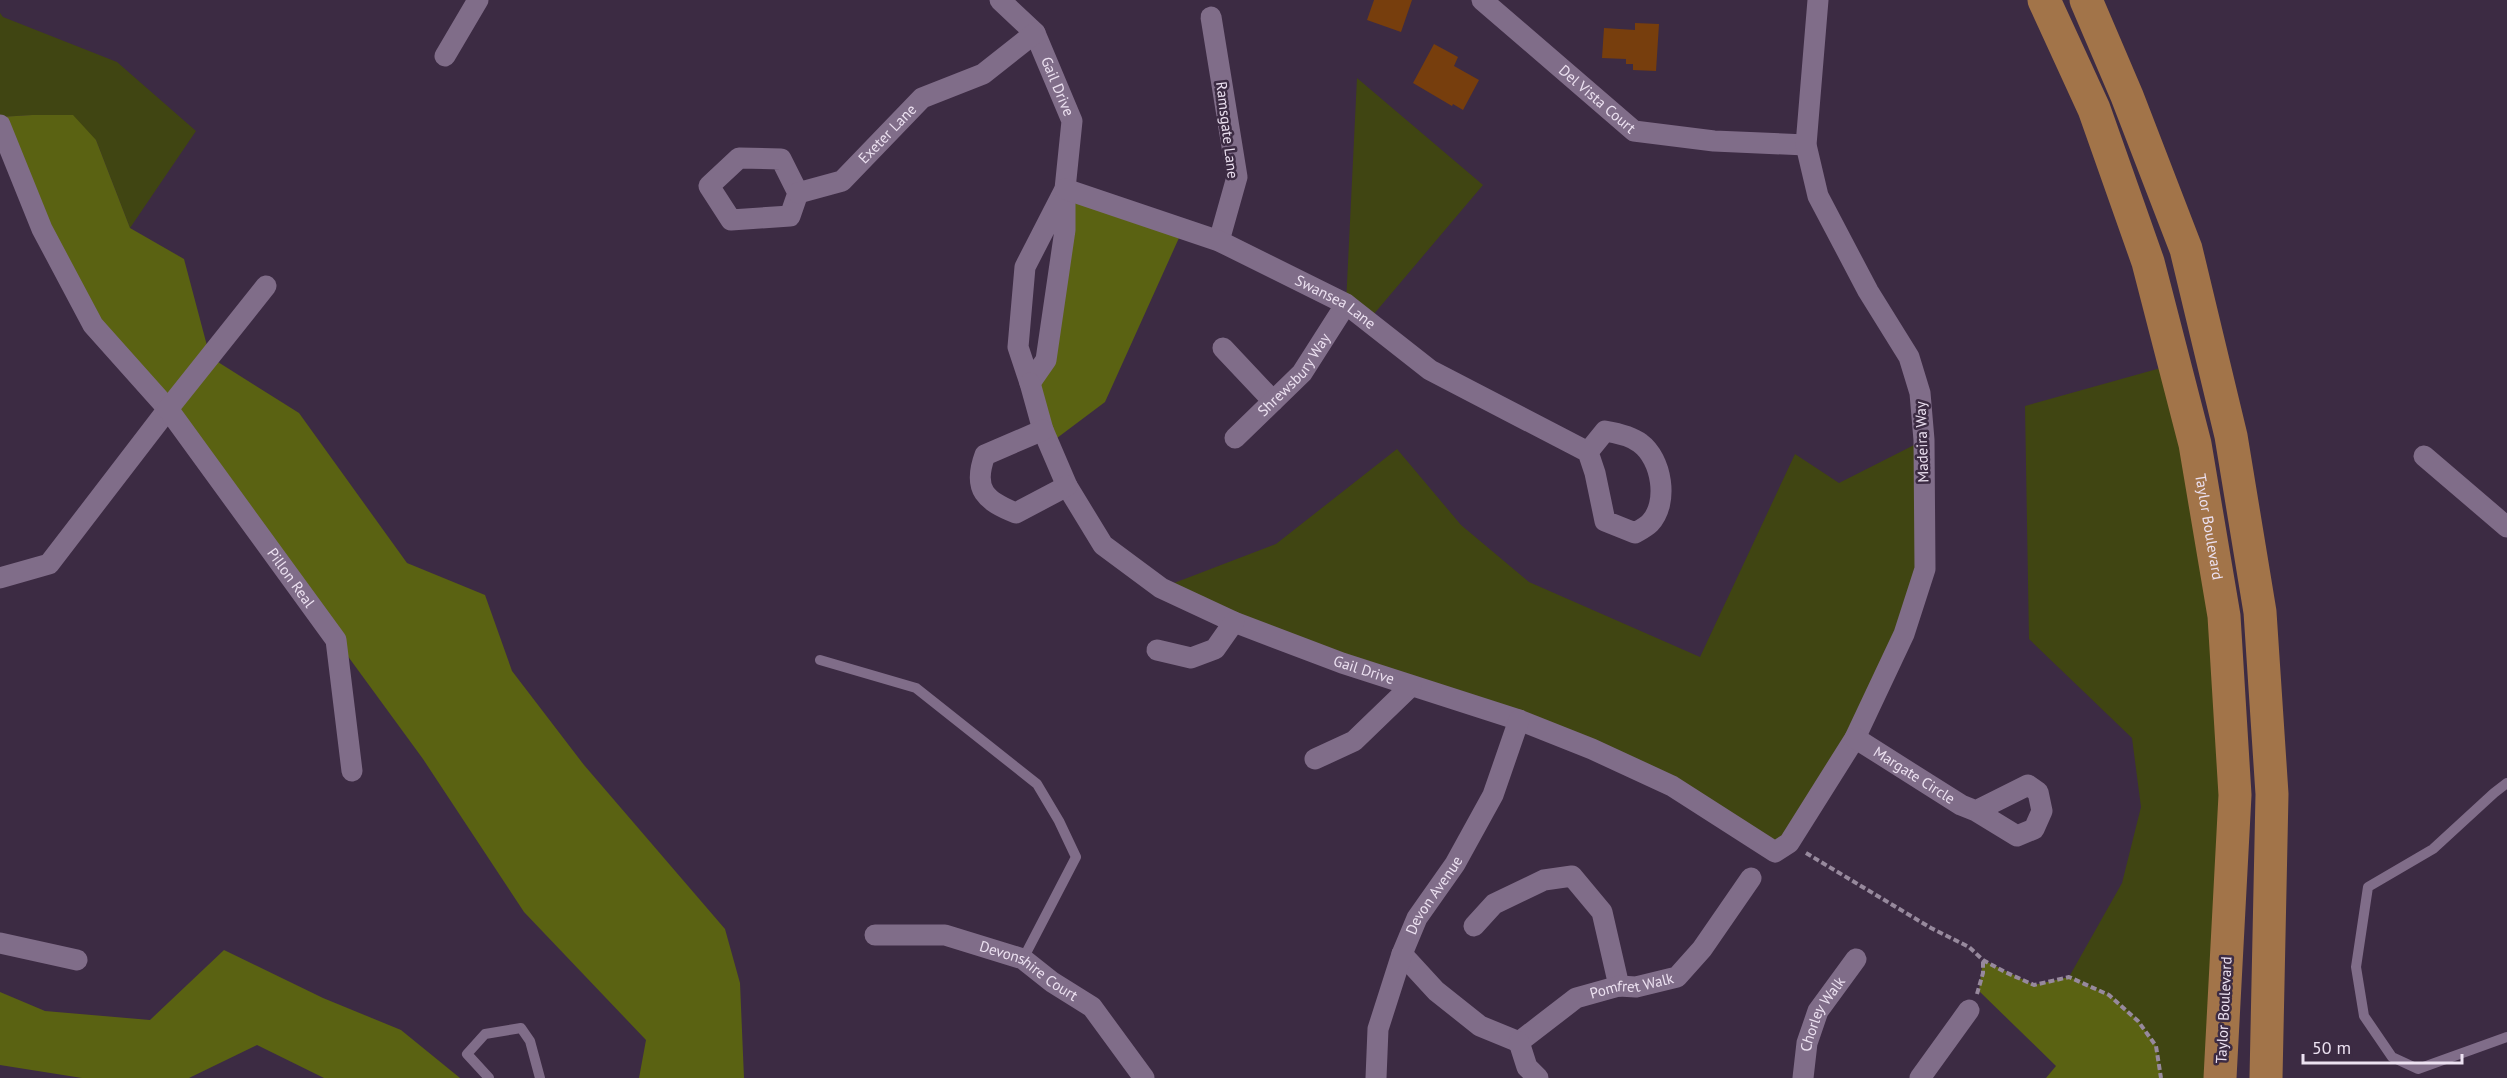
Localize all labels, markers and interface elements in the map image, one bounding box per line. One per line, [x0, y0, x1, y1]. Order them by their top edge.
street label: Gail Drive [1037, 54, 1079, 119]
street label: Del Vista Court [1555, 60, 1640, 137]
street label: Ramsgate Lane [1212, 80, 1243, 179]
street label: Exeter Lane [854, 100, 920, 167]
street label: Swansea Lane [1292, 270, 1380, 333]
street label: Shrewsbury Way [1253, 329, 1334, 420]
street label: Madeira Way [1911, 401, 1932, 483]
street label: Taylor Boulevard [2191, 472, 2228, 581]
street label: Pillon Real [263, 544, 320, 612]
street label: Gail Drive [1331, 651, 1397, 688]
street label: Margate Circle [1870, 742, 1959, 808]
street label: Devon Avenue [1401, 852, 1467, 937]
street label: Devonshire Court [977, 936, 1082, 1005]
street label: Taylor Boulevard [2211, 956, 2236, 1064]
street label: Pomfret Walk [1587, 968, 1676, 1003]
street label: Chorley Walk [1796, 972, 1850, 1053]
scale bar [2303, 1027, 2462, 1065]
text: 50 m [2312, 1036, 2351, 1059]

